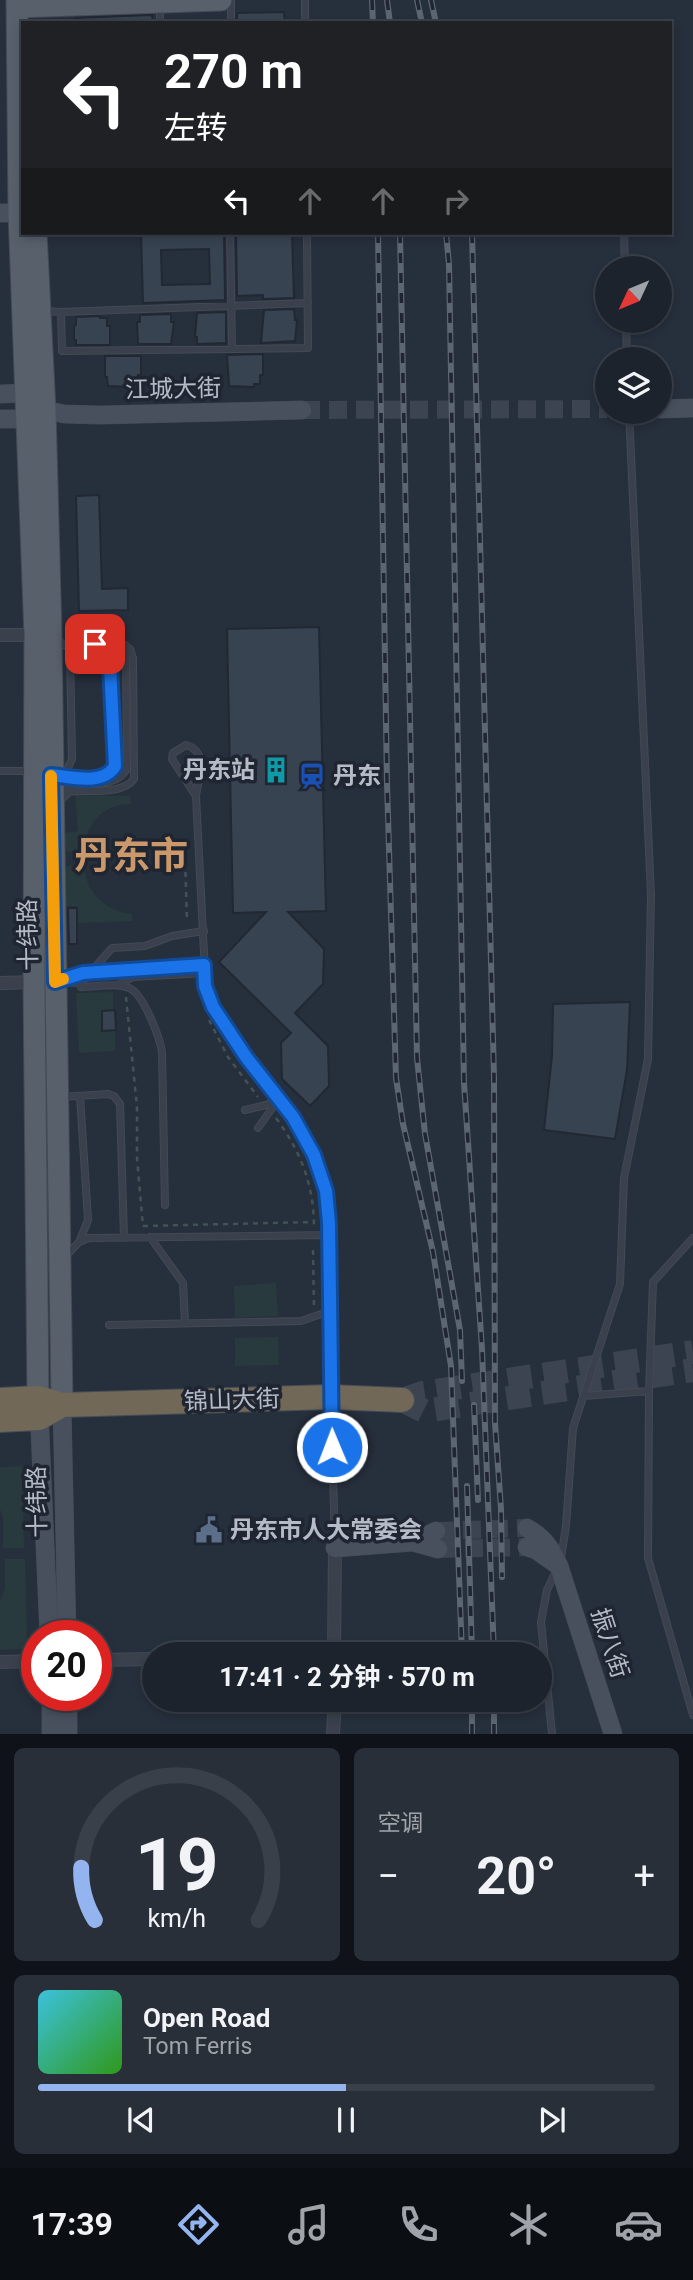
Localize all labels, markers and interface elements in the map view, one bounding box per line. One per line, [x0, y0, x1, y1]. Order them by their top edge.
text: 270 m [164, 43, 303, 100]
icon: left [49, 49, 140, 140]
text: 左转 [164, 109, 228, 147]
icon: left [218, 182, 256, 220]
icon: ahead [291, 182, 329, 220]
icon: ahead [364, 182, 402, 220]
icon: right [437, 182, 475, 220]
north arrow [595, 256, 672, 332]
map controls [595, 256, 672, 424]
button: layers [595, 347, 672, 424]
street label: 江城大街 [125, 374, 221, 404]
pin [65, 614, 125, 674]
icon: arrive [76, 625, 114, 663]
building icon: 丹东站 [261, 755, 291, 785]
place label: 丹东站 [183, 756, 255, 784]
station icon: 丹东 [297, 761, 327, 791]
place label: 丹东 [333, 762, 381, 790]
district label: 丹东市 [74, 834, 188, 878]
street label: 十纬路 [13, 899, 43, 971]
street label: 锦山大街 [184, 1384, 280, 1416]
position arrow [295, 1410, 369, 1484]
street label: 十纬路 [22, 1466, 52, 1538]
public building icon: 丹东市人大常委会 [194, 1515, 224, 1545]
place label: 丹东市人大常委会 [230, 1516, 422, 1544]
street label: 振八街 [586, 1604, 634, 1682]
speed limit sign: 20 [21, 1620, 112, 1711]
text: 17:41 · 2 分钟 · 570 m [219, 1662, 475, 1692]
text: 空调 [378, 1810, 424, 1837]
text: 19 [135, 1823, 219, 1909]
text: 20° [476, 1846, 556, 1907]
text: − [378, 1854, 399, 1898]
text: + [633, 1854, 655, 1898]
text: km/h [147, 1904, 206, 1933]
text: Open Road [143, 2003, 271, 2033]
text: Tom Ferris [143, 2033, 252, 2060]
icon: previous [122, 2101, 160, 2139]
icon: pause [327, 2101, 365, 2139]
icon: next [533, 2101, 571, 2139]
icon: directions [174, 2200, 223, 2249]
icon: music [284, 2200, 333, 2249]
icon: phone [394, 2200, 443, 2249]
icon: climate [504, 2200, 553, 2249]
icon: car [614, 2200, 663, 2249]
text: 17:39 [30, 2205, 113, 2243]

